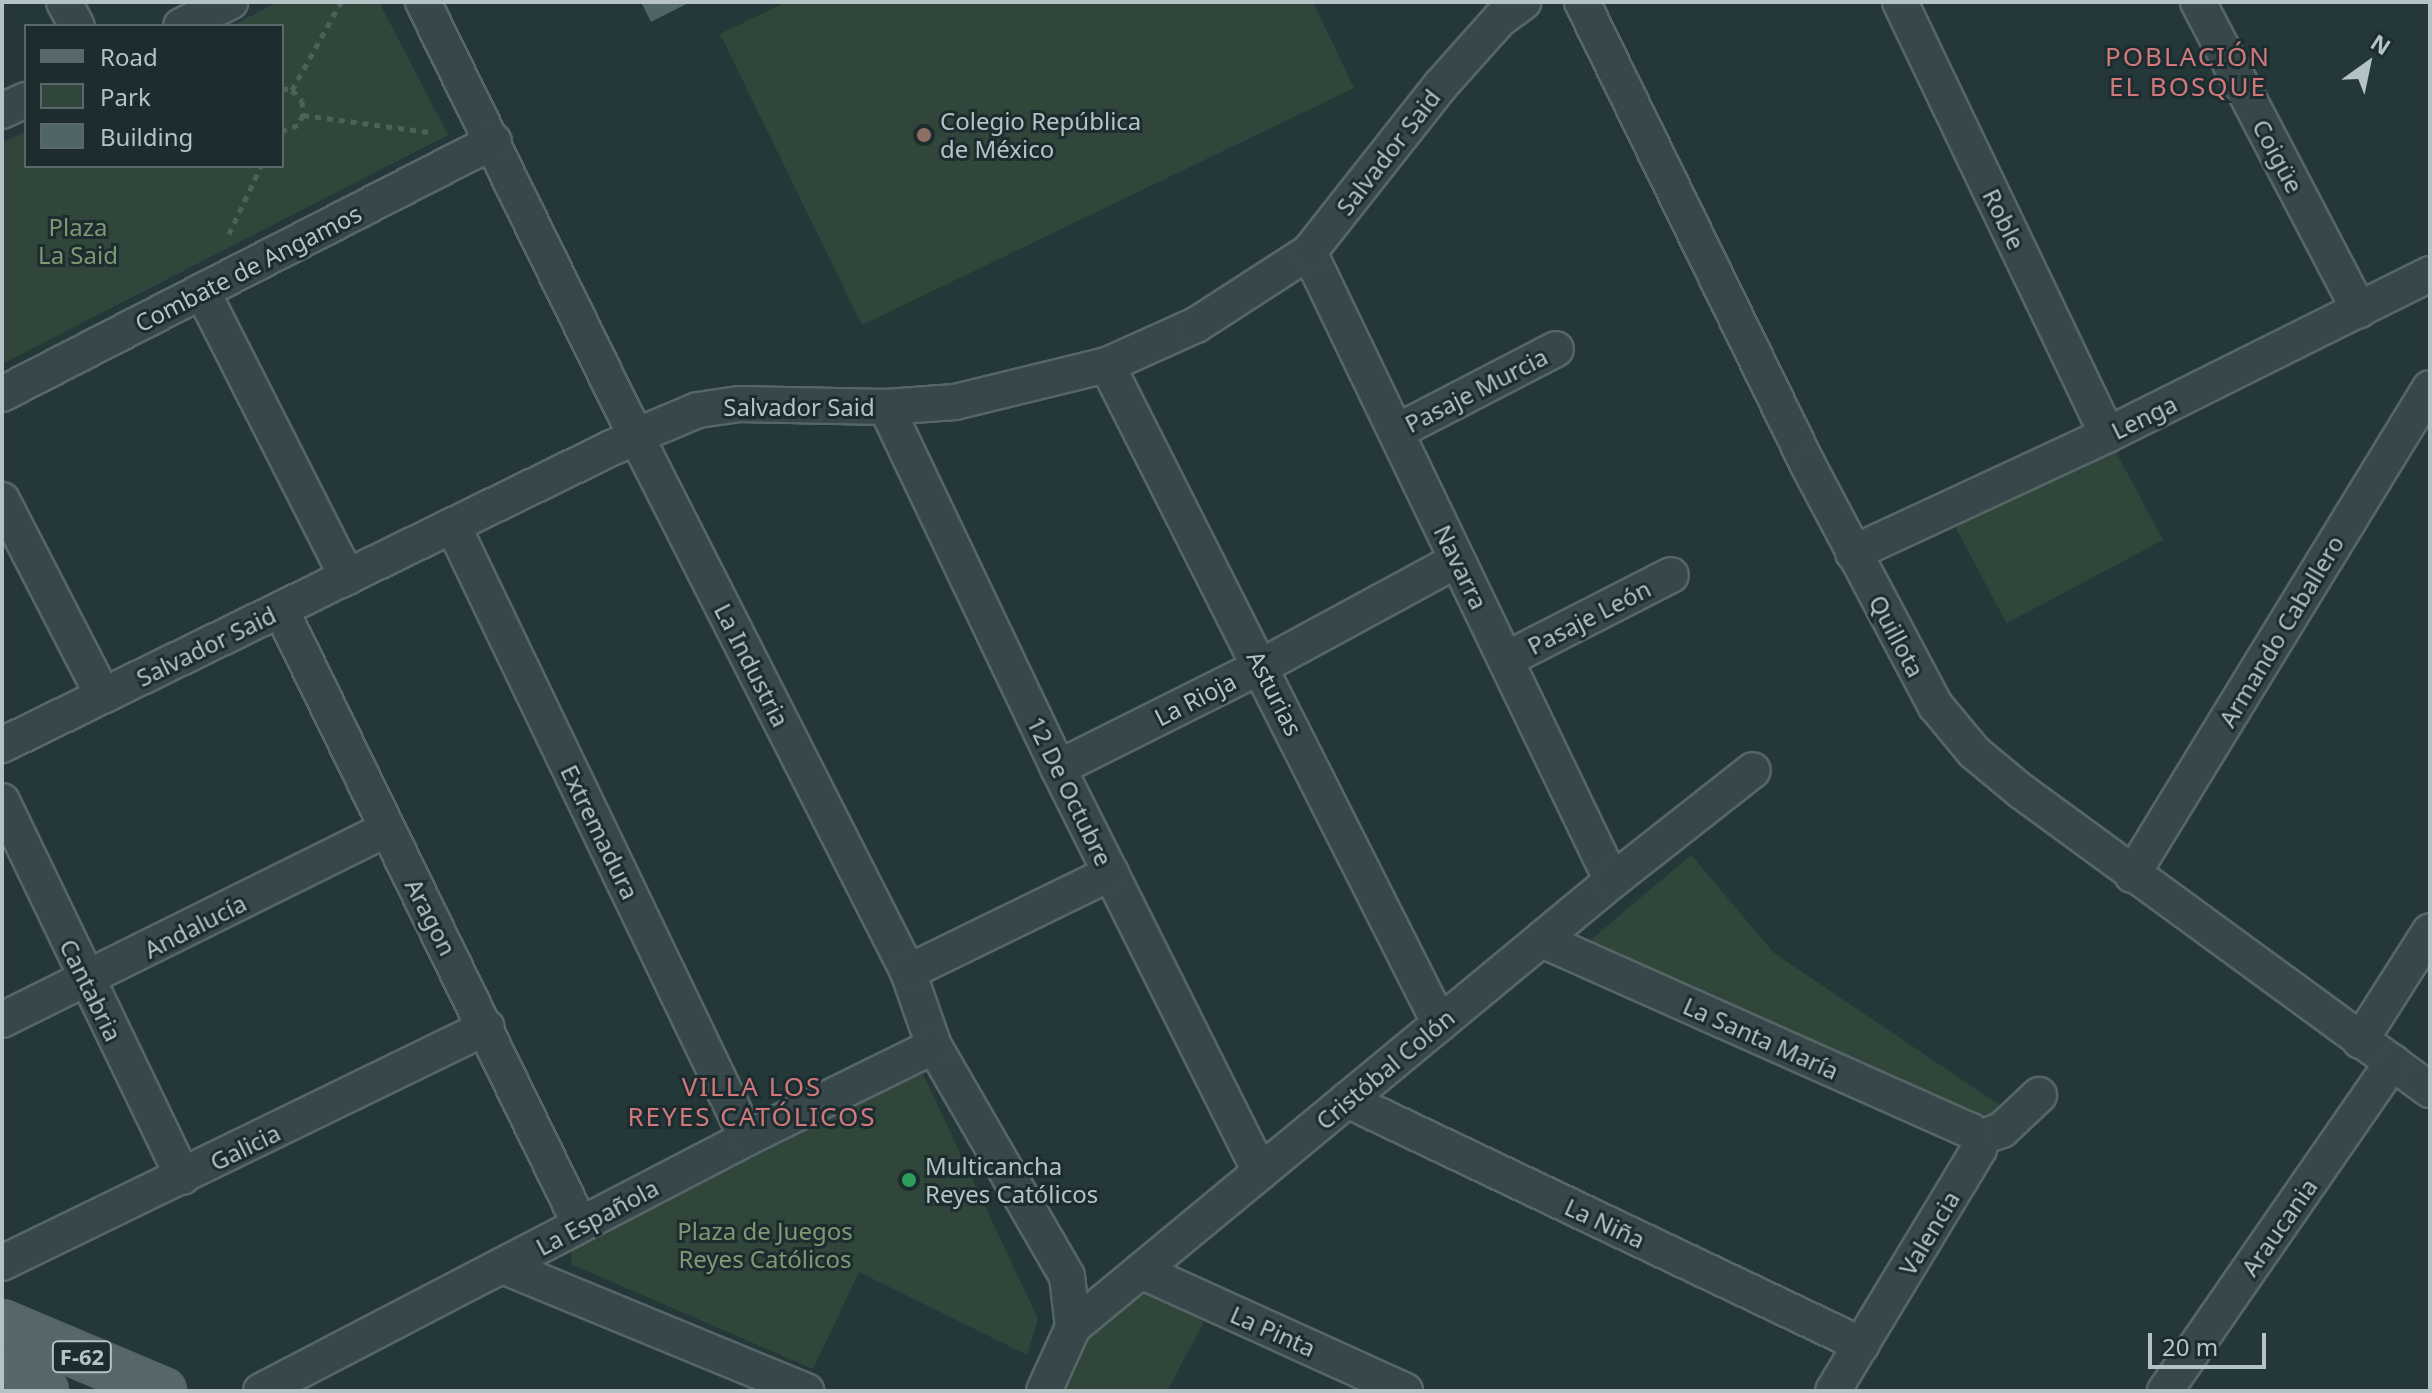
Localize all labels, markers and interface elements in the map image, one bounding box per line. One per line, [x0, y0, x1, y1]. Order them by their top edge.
legend [24, 24, 284, 168]
north arrow [2328, 24, 2408, 104]
text: N [2365, 26, 2397, 61]
text: Road [100, 40, 158, 73]
district label: POBLACIÓN EL BOSQUE [2105, 41, 2271, 102]
text: Park [100, 80, 151, 113]
street label: Salvador Said [1330, 83, 1446, 221]
place label: Colegio República de México [940, 107, 1141, 163]
street label: Coigüe [2247, 114, 2309, 198]
text: Building [100, 120, 193, 153]
marker: Colegio República de México [915, 126, 933, 144]
street label: Roble [1977, 184, 2031, 254]
street label: Combate de Angamos [130, 198, 366, 338]
park label: Plaza La Said [38, 213, 118, 269]
street label: Pasaje Murcia [1400, 342, 1552, 438]
street label: Lenga [2107, 389, 2181, 445]
street label: Salvador Said [723, 393, 875, 421]
street label: Navarra [1428, 520, 1494, 614]
street label: Armando Caballero [2212, 530, 2350, 732]
street label: Pasaje León [1523, 574, 1655, 660]
street label: Quillota [1863, 590, 1931, 682]
street label: La Industria [709, 599, 795, 731]
street label: Salvador Said [132, 600, 280, 692]
street label: Asturias [1241, 646, 1309, 740]
street label: La Rioja [1149, 666, 1241, 732]
street label: 12 De Octubre [1021, 712, 1119, 870]
street label: Extremadura [555, 760, 645, 904]
street label: Aragon [399, 874, 463, 960]
street label: Andalucía [139, 888, 251, 964]
street label: Cantabria [54, 934, 128, 1046]
street label: La Santa María [1679, 991, 1843, 1085]
street label: Cristóbal Colón [1310, 1003, 1460, 1135]
district label: VILLA LOS REYES CATÓLICOS [627, 1071, 877, 1132]
street label: Galicia [205, 1118, 285, 1176]
place label: Multicancha Reyes Católicos [925, 1152, 1098, 1208]
marker: Multicancha Reyes Católicos [900, 1171, 918, 1189]
street label: La Española [531, 1173, 663, 1261]
street label: Araucania [2235, 1173, 2323, 1281]
street label: Valencia [1893, 1186, 1965, 1280]
street label: La Niña [1560, 1192, 1650, 1254]
park label: Plaza de Juegos Reyes Católicos [677, 1217, 853, 1273]
street label: La Pinta [1226, 1300, 1320, 1362]
scale bar [2152, 1317, 2270, 1367]
text: 20 m [2162, 1330, 2218, 1363]
road number: F-62 [50, 1339, 114, 1375]

